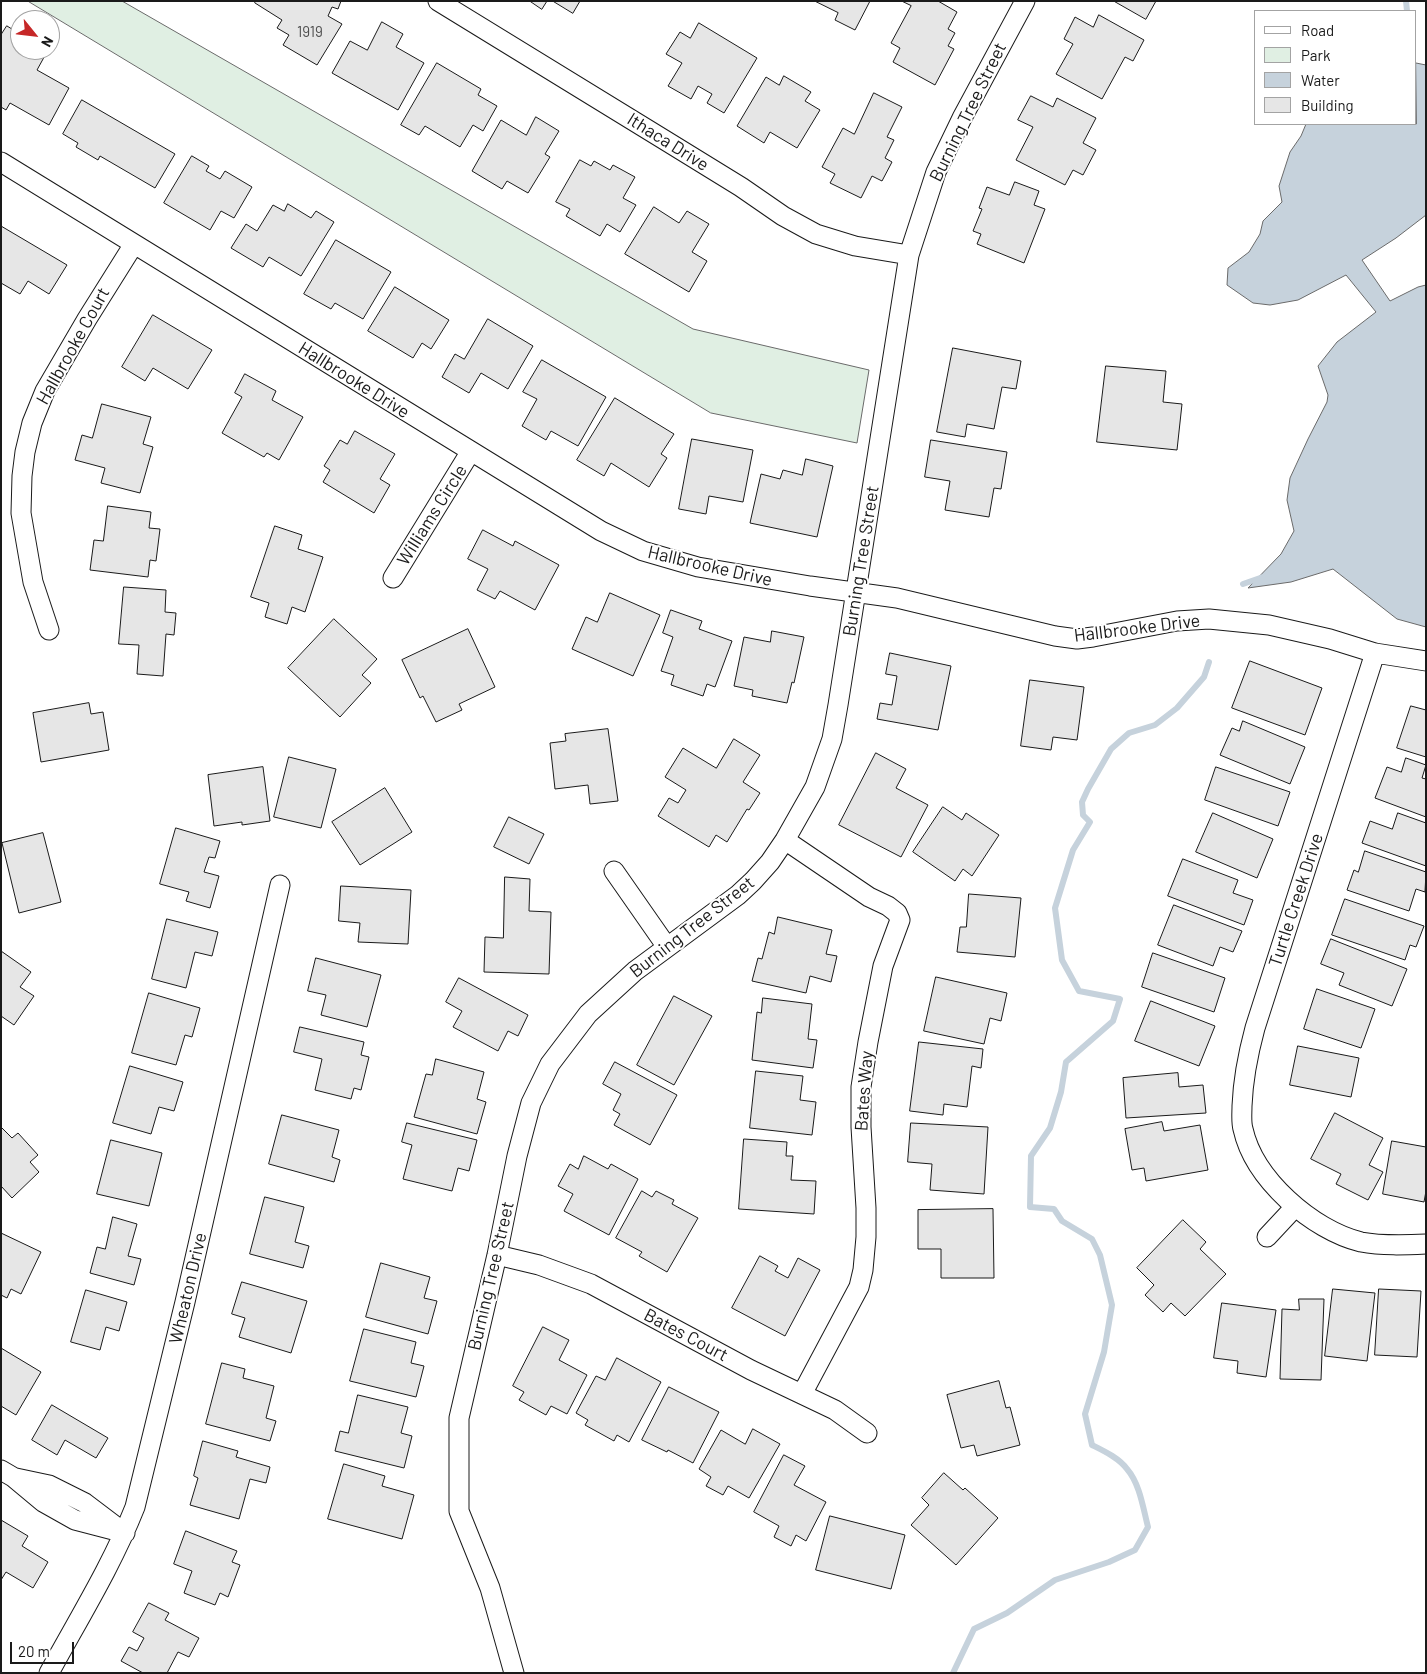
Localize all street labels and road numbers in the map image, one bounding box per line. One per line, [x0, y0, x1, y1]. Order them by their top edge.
street label: Burning Tree Street [925, 39, 1011, 185]
street label: Ithaca Drive [623, 108, 713, 176]
street label: Hallbrooke Court [32, 284, 114, 408]
street label: Hallbrooke Drive [294, 337, 414, 423]
street label: Williams Circle [392, 461, 472, 569]
street label: Burning Tree Street [838, 484, 884, 638]
street label: Hallbrooke Drive [646, 541, 774, 591]
street label: Hallbrooke Drive [1073, 610, 1201, 646]
street label: Turtle Creek Drive [1264, 831, 1328, 969]
street label: Burning Tree Street [625, 872, 759, 982]
street label: Bates Way [850, 1050, 878, 1132]
street label: Burning Tree Street [463, 1199, 519, 1353]
street label: Wheaton Drive [165, 1230, 211, 1346]
street label: Bates Court [640, 1304, 732, 1366]

